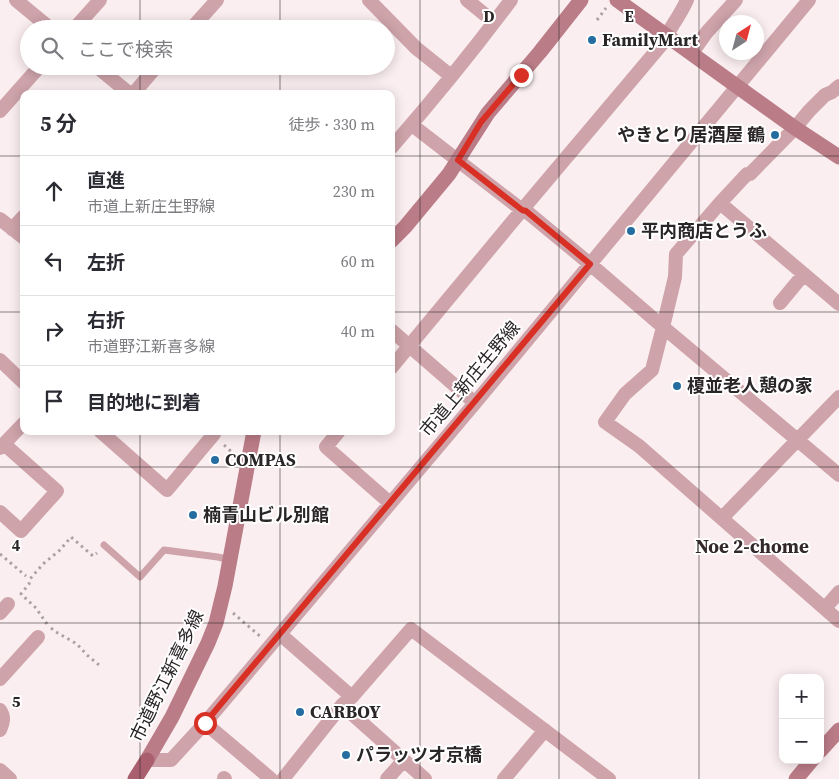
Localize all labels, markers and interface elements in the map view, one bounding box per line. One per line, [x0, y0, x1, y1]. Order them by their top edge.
text: D [483, 5, 495, 27]
text: E [624, 5, 634, 27]
north arrow [719, 15, 764, 60]
search box [20, 20, 395, 75]
place label: FamilyMart [602, 27, 698, 52]
icon: search [38, 34, 66, 62]
marker: FamilyMart [586, 34, 598, 46]
text: ここで検索 [78, 36, 173, 62]
route end [510, 64, 533, 87]
text: 5 分 [40, 109, 77, 138]
text: 徒歩 · 330 m [289, 113, 375, 135]
place label: やきとり居酒屋 鶴 [617, 122, 765, 147]
marker: やきとり居酒屋 鶴 [769, 129, 781, 141]
text: 直進 [87, 167, 125, 193]
icon: ahead [40, 177, 68, 205]
text: 230 m [333, 180, 375, 202]
text: 市道上新庄生野線 [87, 195, 215, 217]
place label: 平内商店とうふ [641, 218, 767, 243]
marker: 平内商店とうふ [625, 225, 637, 237]
icon: left [40, 247, 68, 275]
text: 左折 [87, 249, 125, 275]
text: 60 m [341, 250, 375, 272]
text: 右折 [87, 307, 125, 333]
street label: 市道上新庄生野線 [414, 315, 525, 442]
icon: right [40, 317, 68, 345]
text: 40 m [341, 320, 375, 342]
text: 市道野江新喜多線 [87, 335, 215, 357]
place label: 榎並老人憩の家 [687, 373, 813, 398]
marker: 榎並老人憩の家 [671, 380, 683, 392]
icon: arrive [40, 387, 68, 415]
text: 目的地に到着 [87, 389, 201, 415]
place label: COMPAS [225, 447, 296, 472]
marker: COMPAS [209, 454, 221, 466]
place label: 楠青山ビル別館 [203, 502, 329, 527]
marker: 楠青山ビル別館 [187, 509, 199, 521]
district label: Noe 2-chome [695, 533, 809, 559]
text: 4 [12, 534, 21, 556]
street label: 市道野江新喜多線 [124, 606, 209, 746]
map controls [779, 674, 824, 764]
button: + [779, 674, 824, 719]
text: 5 [12, 690, 21, 712]
place label: CARBOY [310, 699, 381, 724]
marker: CARBOY [294, 706, 306, 718]
route start [194, 712, 217, 735]
button: − [779, 719, 824, 764]
place label: パラッツオ京橋 [356, 742, 482, 767]
marker: パラッツオ京橋 [340, 749, 352, 761]

